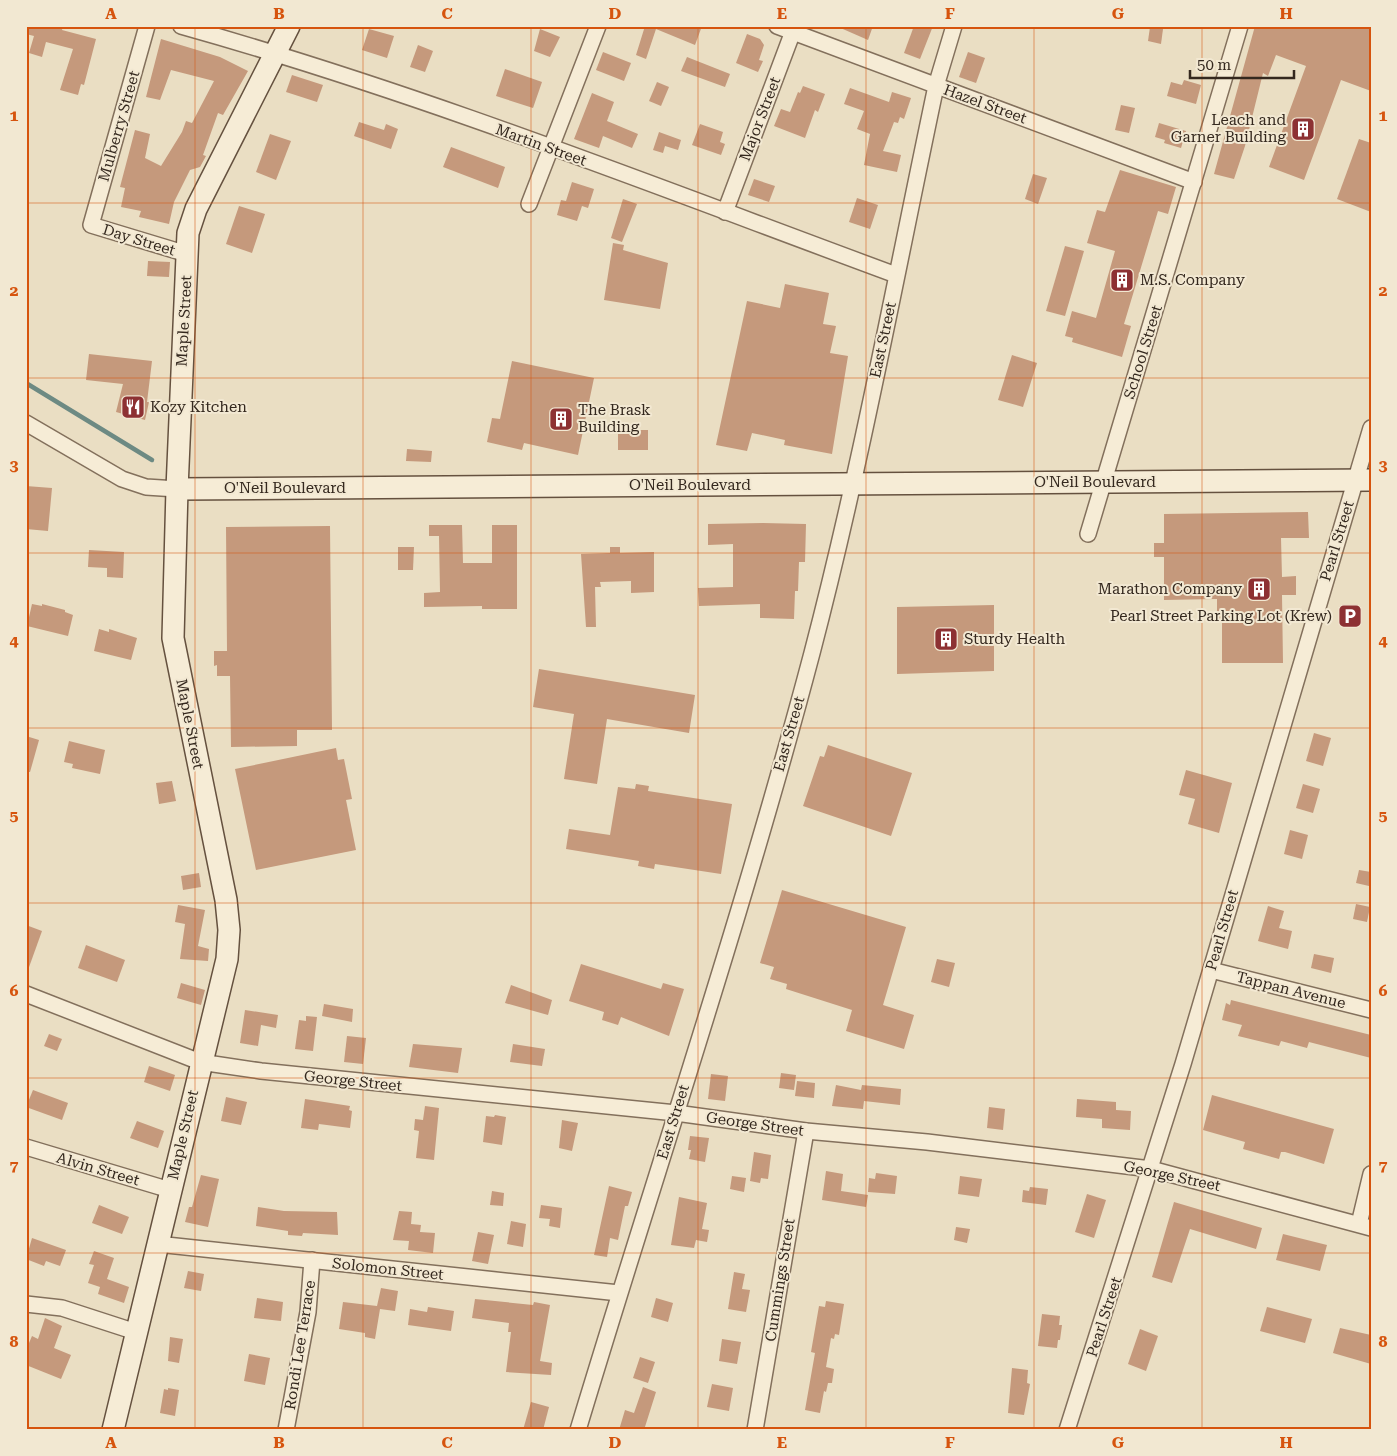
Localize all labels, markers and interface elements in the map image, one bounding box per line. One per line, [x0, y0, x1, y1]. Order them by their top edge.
text: A [105, 4, 117, 23]
text: B [273, 4, 285, 23]
text: C [441, 4, 453, 23]
text: D [609, 4, 622, 23]
text: E [777, 4, 787, 23]
text: F [945, 4, 955, 23]
text: G [1112, 4, 1125, 23]
text: H [1279, 4, 1293, 23]
scale bar [1190, 48, 1293, 80]
text: 50 m [1197, 56, 1232, 74]
street label: Mulberry Street [95, 68, 144, 183]
street label: Major Street [736, 74, 784, 164]
street label: Hazel Street [941, 81, 1029, 127]
text: 1 [10, 106, 19, 125]
text: 1 [1379, 106, 1388, 125]
place label: Leach and Garner Building [1171, 111, 1286, 146]
building icon: Leach and Garner Building [1290, 116, 1316, 142]
street label: Martin Street [493, 120, 589, 170]
street label: Day Street [100, 220, 178, 260]
building icon: M.S. Company [1109, 267, 1135, 293]
place label: M.S. Company [1140, 271, 1245, 289]
street label: Maple Street [173, 274, 195, 367]
text: 2 [10, 281, 19, 300]
text: 2 [1379, 281, 1388, 300]
street label: East Street [866, 300, 900, 380]
street label: School Street [1120, 302, 1166, 401]
restaurant icon: Kozy Kitchen [120, 394, 146, 420]
place label: Kozy Kitchen [150, 398, 247, 416]
place label: The Brask Building [578, 401, 651, 436]
building icon: The Brask Building [548, 406, 574, 432]
text: 3 [10, 456, 19, 475]
text: 3 [1379, 456, 1388, 475]
street label: O'Neil Boulevard [1034, 473, 1156, 491]
street label: O'Neil Boulevard [629, 476, 751, 494]
street label: O'Neil Boulevard [224, 479, 346, 497]
street label: Pearl Street [1316, 498, 1358, 583]
building icon: Marathon Company [1246, 576, 1272, 602]
place label: Marathon Company [1098, 580, 1242, 598]
parking icon: Pearl Street Parking Lot (Krew) [1337, 603, 1363, 629]
place label: Pearl Street Parking Lot (Krew) [1110, 607, 1332, 625]
building icon: Sturdy Health [933, 626, 959, 652]
place label: Sturdy Health [964, 630, 1065, 648]
text: 4 [10, 631, 19, 650]
text: 4 [1379, 631, 1388, 650]
street label: Maple Street [172, 677, 208, 771]
street label: East Street [770, 694, 808, 774]
text: 5 [10, 806, 19, 825]
text: 5 [1379, 806, 1388, 825]
street label: Pearl Street [1202, 887, 1242, 972]
street label: Tappan Avenue [1234, 968, 1348, 1012]
text: 6 [10, 981, 19, 1000]
text: 6 [1379, 981, 1388, 1000]
street label: George Street [303, 1067, 403, 1095]
street label: East Street [653, 1082, 693, 1162]
street label: Maple Street [164, 1088, 202, 1182]
street label: George Street [705, 1108, 805, 1140]
street label: Alvin Street [55, 1149, 142, 1190]
text: 7 [10, 1156, 19, 1175]
text: 7 [1379, 1156, 1388, 1175]
street label: George Street [1122, 1157, 1222, 1195]
street label: Cummings Street [761, 1217, 799, 1343]
street label: Solomon Street [331, 1254, 445, 1284]
street label: Pearl Street [1083, 1274, 1126, 1359]
street label: Rondi Lee Terrace [281, 1279, 319, 1411]
text: 8 [10, 1332, 19, 1351]
text: 8 [1379, 1332, 1388, 1351]
text: A [105, 1433, 117, 1452]
text: B [273, 1433, 285, 1452]
text: C [441, 1433, 453, 1452]
text: D [609, 1433, 622, 1452]
text: E [777, 1433, 787, 1452]
text: F [945, 1433, 955, 1452]
text: G [1112, 1433, 1125, 1452]
text: H [1279, 1433, 1293, 1452]

